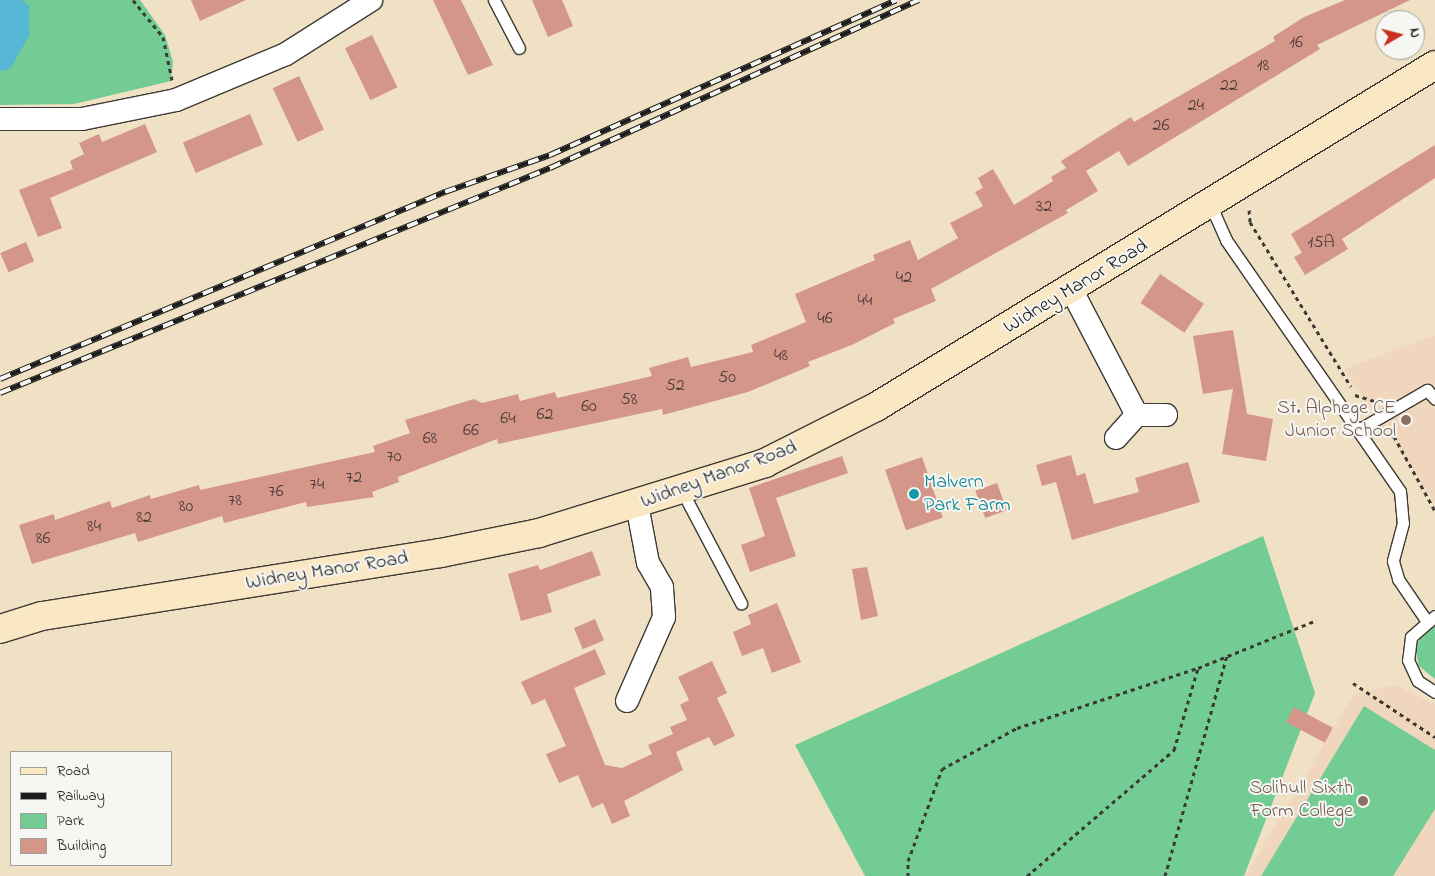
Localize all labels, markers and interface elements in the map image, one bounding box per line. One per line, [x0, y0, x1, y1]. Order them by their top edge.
north arrow [1375, 10, 1425, 60]
text: N [1403, 27, 1425, 39]
house number: 16 [1289, 32, 1303, 54]
house number: 18 [1257, 55, 1269, 77]
house number: 22 [1220, 75, 1238, 97]
house number: 24 [1188, 95, 1204, 117]
house number: 26 [1153, 115, 1169, 137]
house number: 32 [1036, 196, 1052, 218]
house number: 15A [1307, 232, 1335, 254]
street label: Widney Manor Road [999, 234, 1153, 340]
house number: 42 [896, 267, 912, 289]
house number: 44 [858, 290, 872, 312]
house number: 46 [817, 308, 833, 330]
house number: 48 [774, 345, 788, 367]
house number: 50 [718, 367, 736, 389]
house number: 52 [665, 375, 685, 397]
house number: 58 [620, 389, 638, 411]
house number: 60 [581, 396, 597, 418]
place label: St. Alphege CE Junior School [1277, 396, 1396, 443]
house number: 62 [537, 404, 553, 426]
house number: 64 [500, 408, 516, 430]
marker: St. Alphege CE Junior School [1400, 414, 1412, 426]
house number: 66 [463, 420, 479, 442]
house number: 68 [423, 428, 437, 450]
street label: Widney Manor Road [638, 436, 800, 514]
house number: 70 [386, 446, 402, 468]
house number: 72 [346, 467, 362, 489]
place label: Malvern Park Farm [924, 470, 1011, 517]
house number: 74 [310, 474, 324, 496]
house number: 76 [268, 481, 284, 503]
marker: Malvern Park Farm [908, 488, 920, 500]
house number: 78 [228, 490, 242, 512]
house number: 80 [179, 496, 193, 518]
house number: 82 [136, 507, 152, 529]
house number: 84 [87, 516, 101, 538]
house number: 86 [36, 528, 50, 550]
street label: Widney Manor Road [244, 546, 410, 596]
legend [10, 751, 172, 866]
text: Road [57, 760, 90, 782]
place label: Solihull Sixth Form College [1249, 777, 1353, 824]
text: Railway [57, 785, 105, 807]
marker: Solihull Sixth Form College [1357, 795, 1369, 807]
text: Park [57, 810, 84, 832]
text: Building [57, 835, 106, 857]

